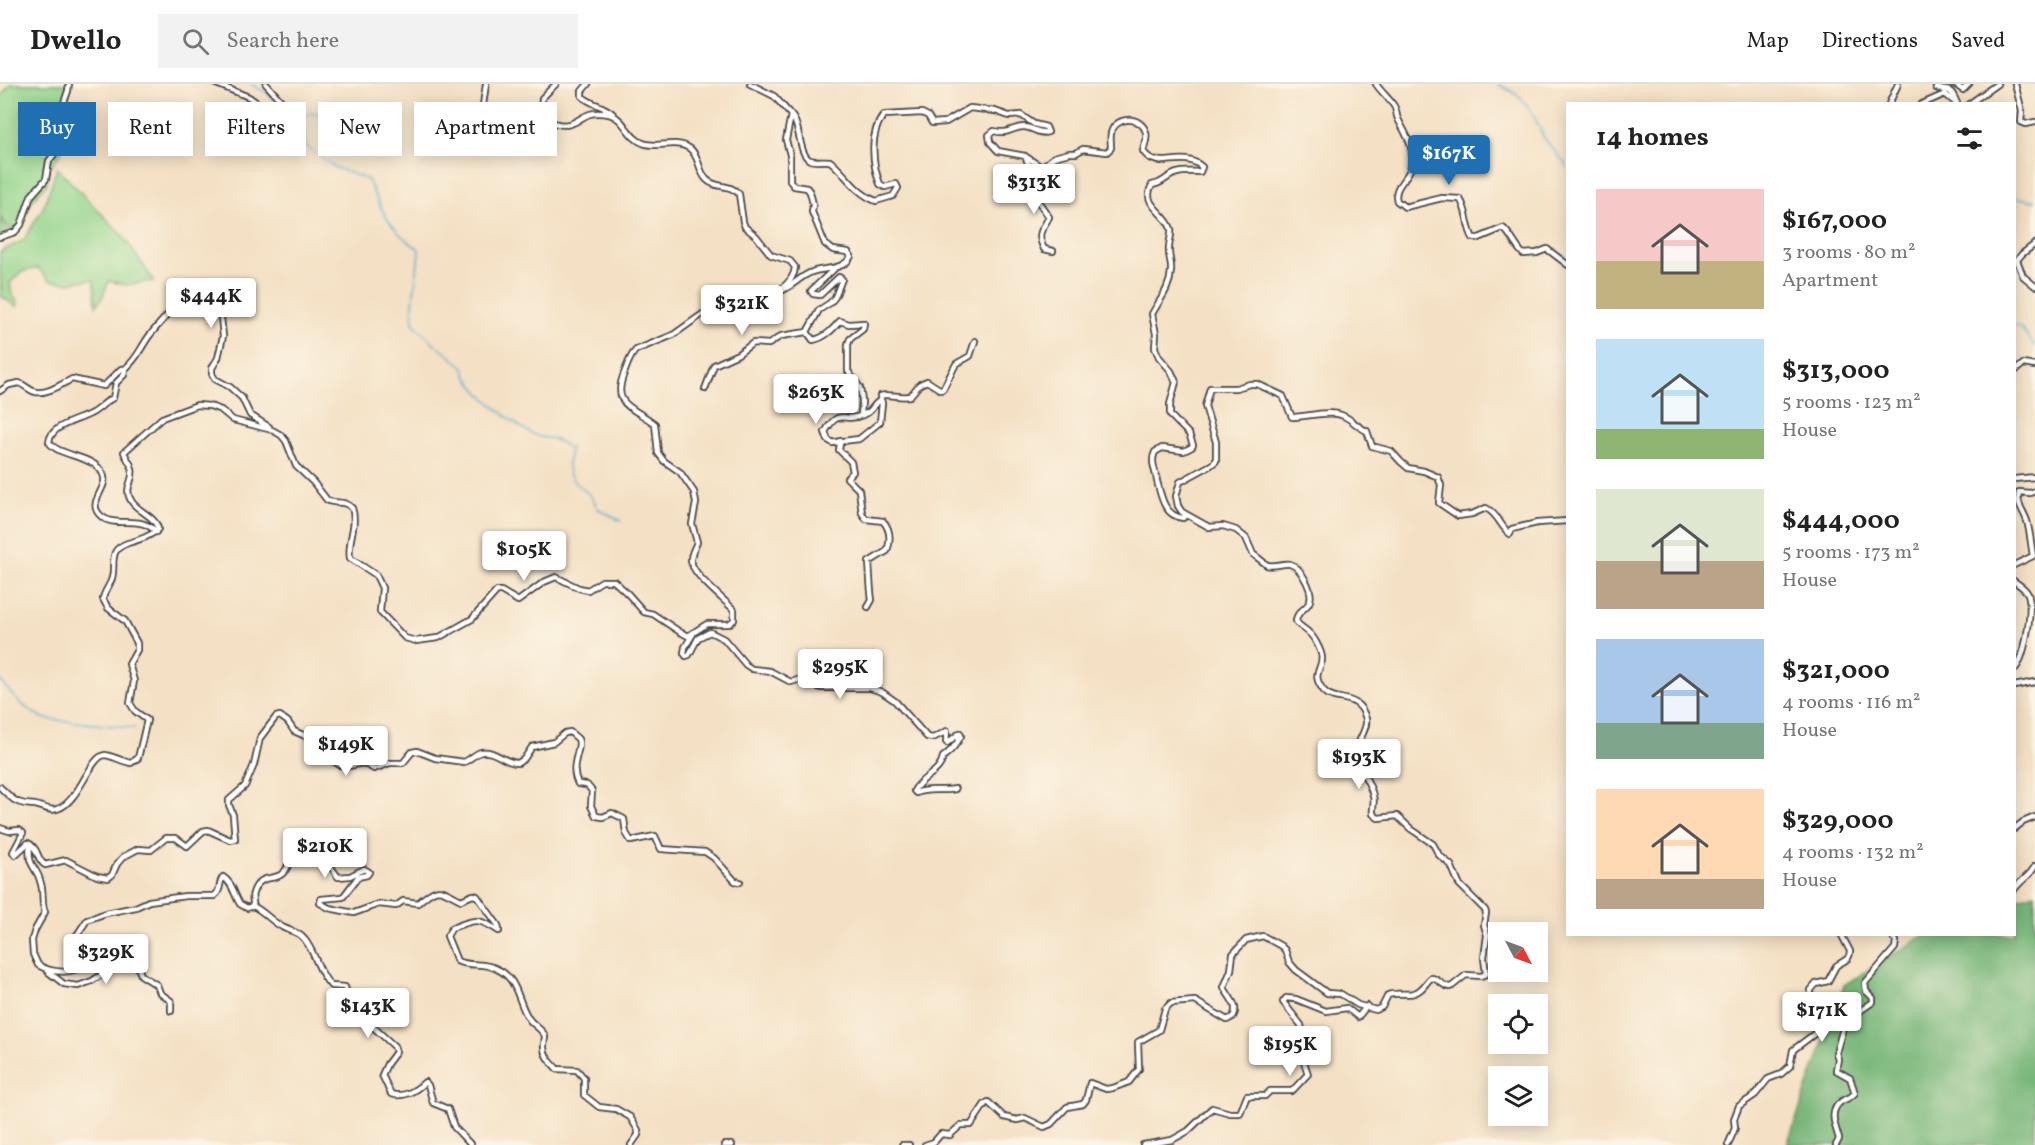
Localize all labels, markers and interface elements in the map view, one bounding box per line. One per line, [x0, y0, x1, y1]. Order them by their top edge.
search box [158, 14, 578, 68]
text: Dwello [30, 22, 122, 61]
icon: search [179, 25, 212, 58]
text: Search here [227, 26, 339, 57]
text: Map [1747, 27, 1789, 56]
text: Directions [1822, 27, 1918, 56]
text: Saved [1951, 27, 2005, 56]
chip: Buy [18, 102, 96, 156]
chip: Rent [108, 102, 193, 156]
chip: Filters [205, 102, 306, 156]
chip: New [318, 102, 402, 156]
chip: Apartment [414, 102, 557, 156]
text: 14 homes [1596, 120, 1709, 156]
icon: filters [1953, 122, 1986, 155]
pin: $167K [1407, 135, 1491, 186]
text: $167K [1422, 140, 1476, 168]
pin: $313K [992, 164, 1076, 215]
text: $313K [1007, 169, 1061, 197]
text: $167,000 [1782, 203, 1887, 239]
icon: home [1644, 213, 1716, 285]
text: 3 rooms · 80 m² [1782, 239, 1915, 267]
text: Apartment [1782, 267, 1878, 295]
pin: $444K [169, 278, 253, 329]
text: $444K [180, 283, 242, 311]
pin: $321K [700, 285, 784, 336]
text: $321K [715, 290, 769, 318]
text: $313,000 [1782, 353, 1890, 389]
icon: home [1644, 363, 1716, 435]
pin: $263K [774, 374, 858, 425]
text: $263K [787, 379, 845, 407]
text: 5 rooms · 123 m² [1782, 389, 1921, 417]
text: House [1782, 417, 1837, 445]
text: $444,000 [1782, 503, 1900, 539]
icon: home [1644, 513, 1716, 585]
pin: $105K [482, 531, 566, 582]
text: $105K [496, 536, 552, 564]
text: 5 rooms · 173 m² [1782, 539, 1920, 567]
text: House [1782, 567, 1837, 595]
pin: $295K [798, 649, 882, 700]
text: $321,000 [1782, 653, 1890, 689]
text: $295K [812, 654, 868, 682]
icon: home [1644, 663, 1716, 735]
text: 4 rooms · 116 m² [1782, 689, 1921, 717]
text: House [1782, 717, 1837, 745]
pin: $149K [304, 726, 388, 777]
text: $149K [318, 731, 374, 759]
pin: $193K [1317, 739, 1401, 790]
text: $193K [1332, 744, 1386, 772]
text: $329,000 [1782, 803, 1894, 839]
icon: home [1644, 813, 1716, 885]
pin: $210K [283, 828, 367, 879]
text: $210K [297, 833, 353, 861]
text: 4 rooms · 132 m² [1782, 839, 1924, 867]
text: House [1782, 867, 1837, 895]
north arrow [1488, 922, 1548, 982]
map controls [1488, 922, 1548, 1126]
pin: $329K [64, 934, 148, 985]
text: $329K [77, 939, 135, 967]
pin: $143K [326, 988, 410, 1039]
pin: $171K [1780, 992, 1864, 1043]
text: $143K [340, 993, 396, 1021]
button: locate [1488, 994, 1548, 1054]
text: $171K [1796, 997, 1848, 1025]
pin: $195K [1248, 1026, 1332, 1077]
text: $195K [1263, 1031, 1317, 1059]
button: layers [1488, 1066, 1548, 1126]

